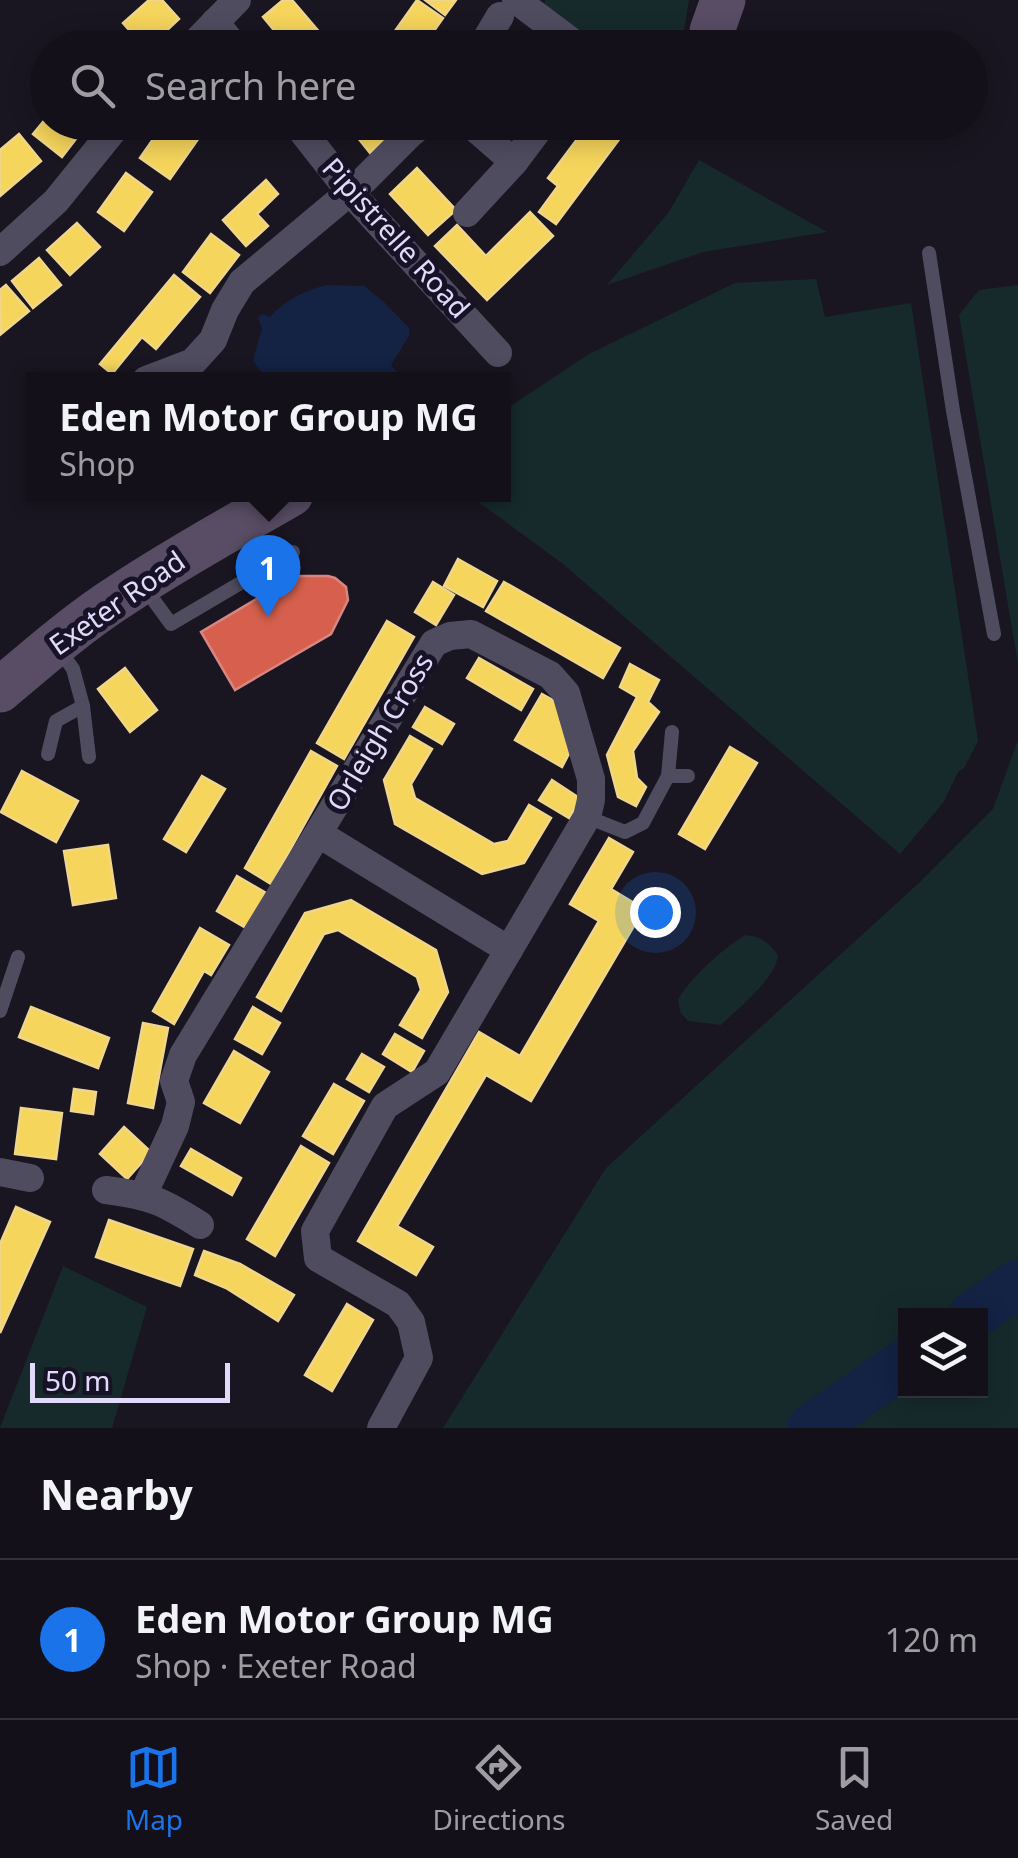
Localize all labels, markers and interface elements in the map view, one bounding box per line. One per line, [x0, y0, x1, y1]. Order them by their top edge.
search box [30, 30, 988, 140]
icon: search [65, 58, 120, 113]
text: Search here [145, 59, 356, 111]
street label: Pipistrelle Road [314, 149, 479, 326]
popup [26, 372, 511, 502]
text: Eden Motor Group MG [59, 390, 478, 442]
text: Shop [59, 442, 136, 485]
pin: 1 [236, 534, 300, 617]
street label: Exeter Road [41, 541, 192, 663]
street label: Orleigh Cross [317, 645, 441, 818]
your location [630, 887, 681, 938]
map controls [898, 1308, 988, 1398]
button: layers [898, 1308, 988, 1398]
scale bar [30, 1358, 230, 1402]
text: 50 m [45, 1361, 111, 1399]
text: Nearby [40, 1465, 193, 1522]
text: Eden Motor Group MG [135, 1592, 554, 1644]
text: 1 [63, 1618, 82, 1661]
text: 120 m [885, 1618, 978, 1661]
text: Shop · Exeter Road [135, 1644, 417, 1687]
tab: Map [125, 1740, 183, 1838]
tab: Directions [433, 1740, 565, 1838]
tab: Saved [815, 1740, 893, 1838]

